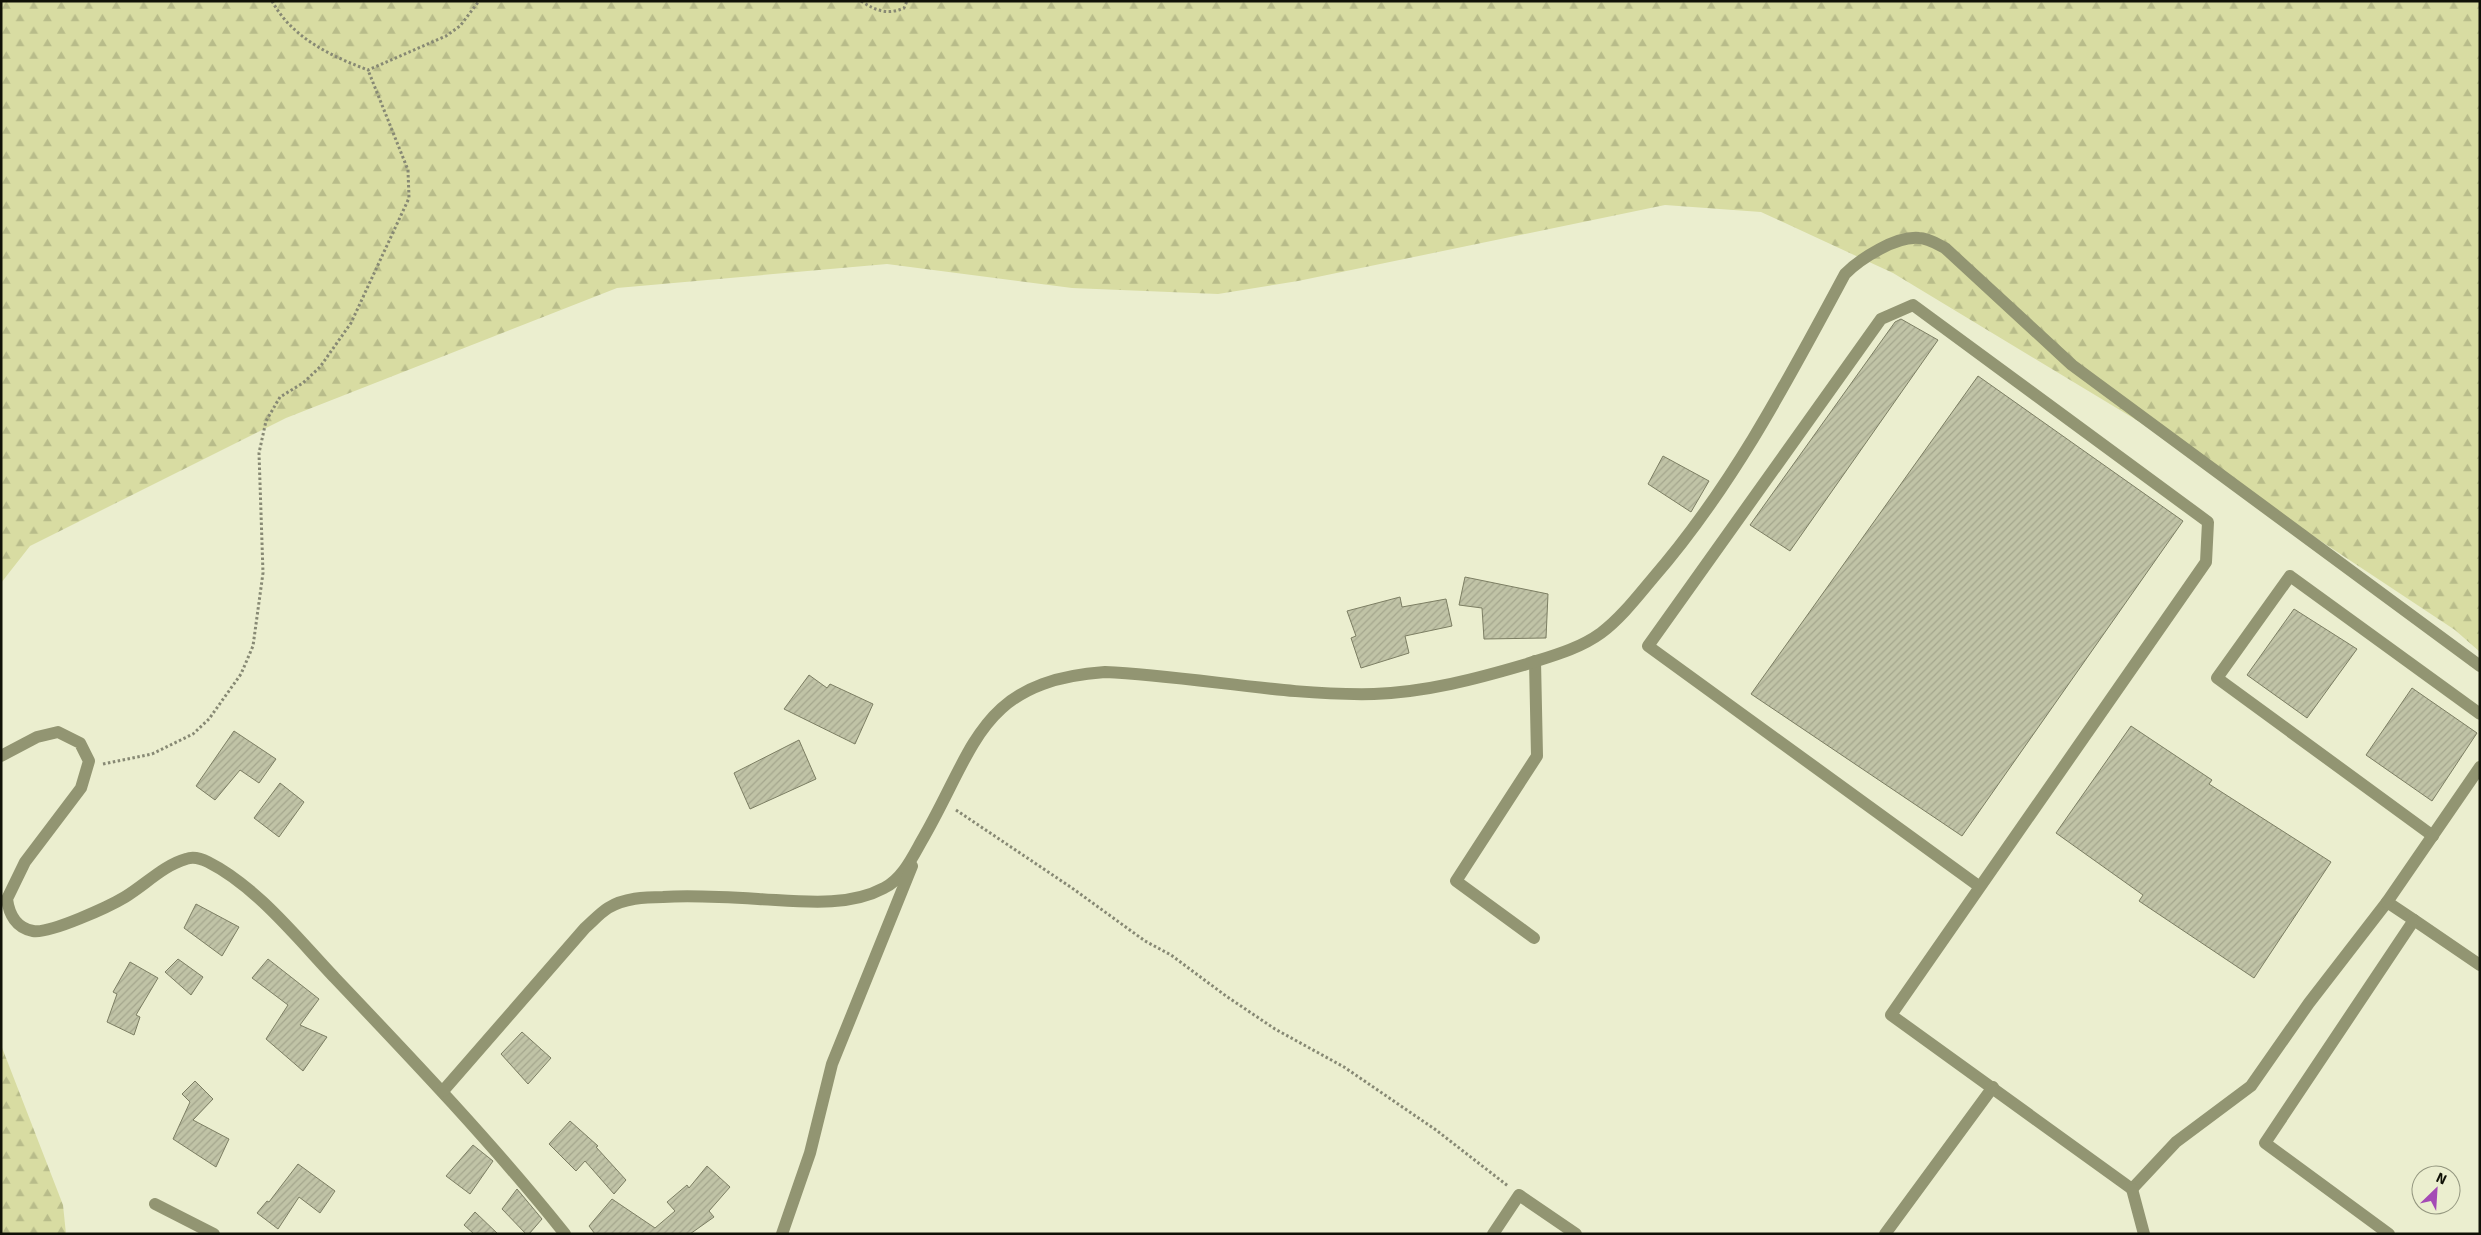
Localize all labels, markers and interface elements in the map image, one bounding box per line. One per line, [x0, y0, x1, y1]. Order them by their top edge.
north arrow [2411, 1165, 2461, 1215]
text: N [2433, 1169, 2449, 1188]

